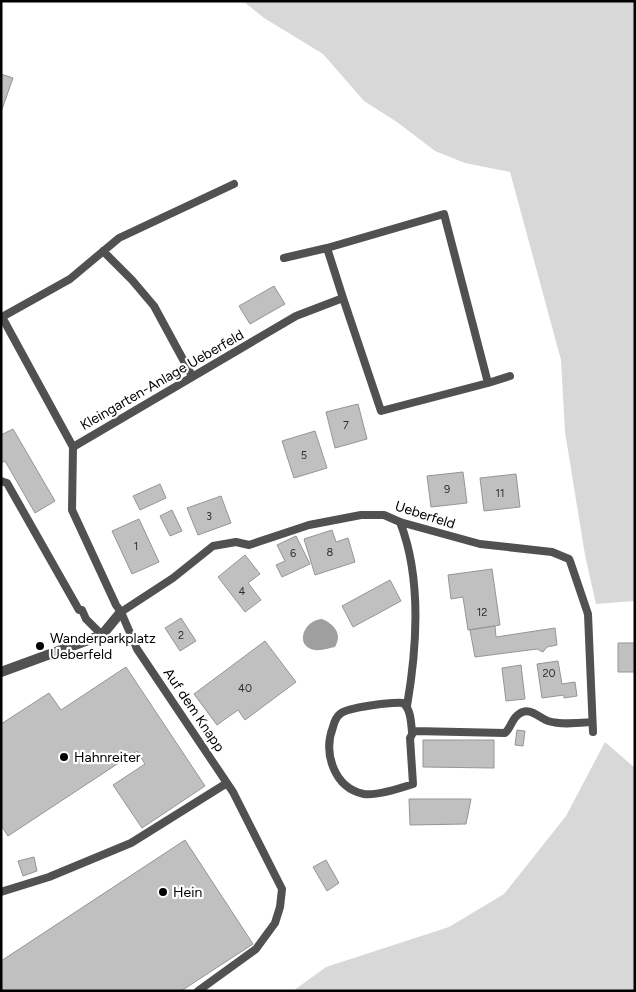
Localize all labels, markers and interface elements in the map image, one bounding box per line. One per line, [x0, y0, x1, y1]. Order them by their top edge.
street label: Kleingarten-Anlage Ueberfeld [77, 326, 247, 434]
house number: 7 [343, 419, 349, 432]
house number: 5 [301, 449, 307, 462]
house number: 9 [444, 483, 450, 496]
house number: 11 [495, 487, 505, 500]
street label: Ueberfeld [393, 497, 457, 533]
house number: 3 [206, 510, 212, 523]
house number: 1 [134, 540, 138, 553]
house number: 8 [327, 546, 334, 559]
house number: 6 [290, 547, 296, 560]
house number: 4 [239, 585, 246, 598]
house number: 12 [477, 606, 487, 619]
house number: 2 [178, 629, 184, 642]
place label: Wanderparkplatz Ueberfeld [50, 630, 156, 663]
marker: Wanderparkplatz Ueberfeld [34, 640, 46, 652]
street label: Auf dem Knapp [160, 665, 228, 755]
house number: 20 [542, 667, 556, 680]
house number: 40 [238, 682, 252, 695]
place label: Hahnreiter [74, 749, 141, 766]
marker: Hahnreiter [58, 751, 70, 763]
place label: Hein [173, 884, 202, 901]
marker: Hein [157, 886, 169, 898]

